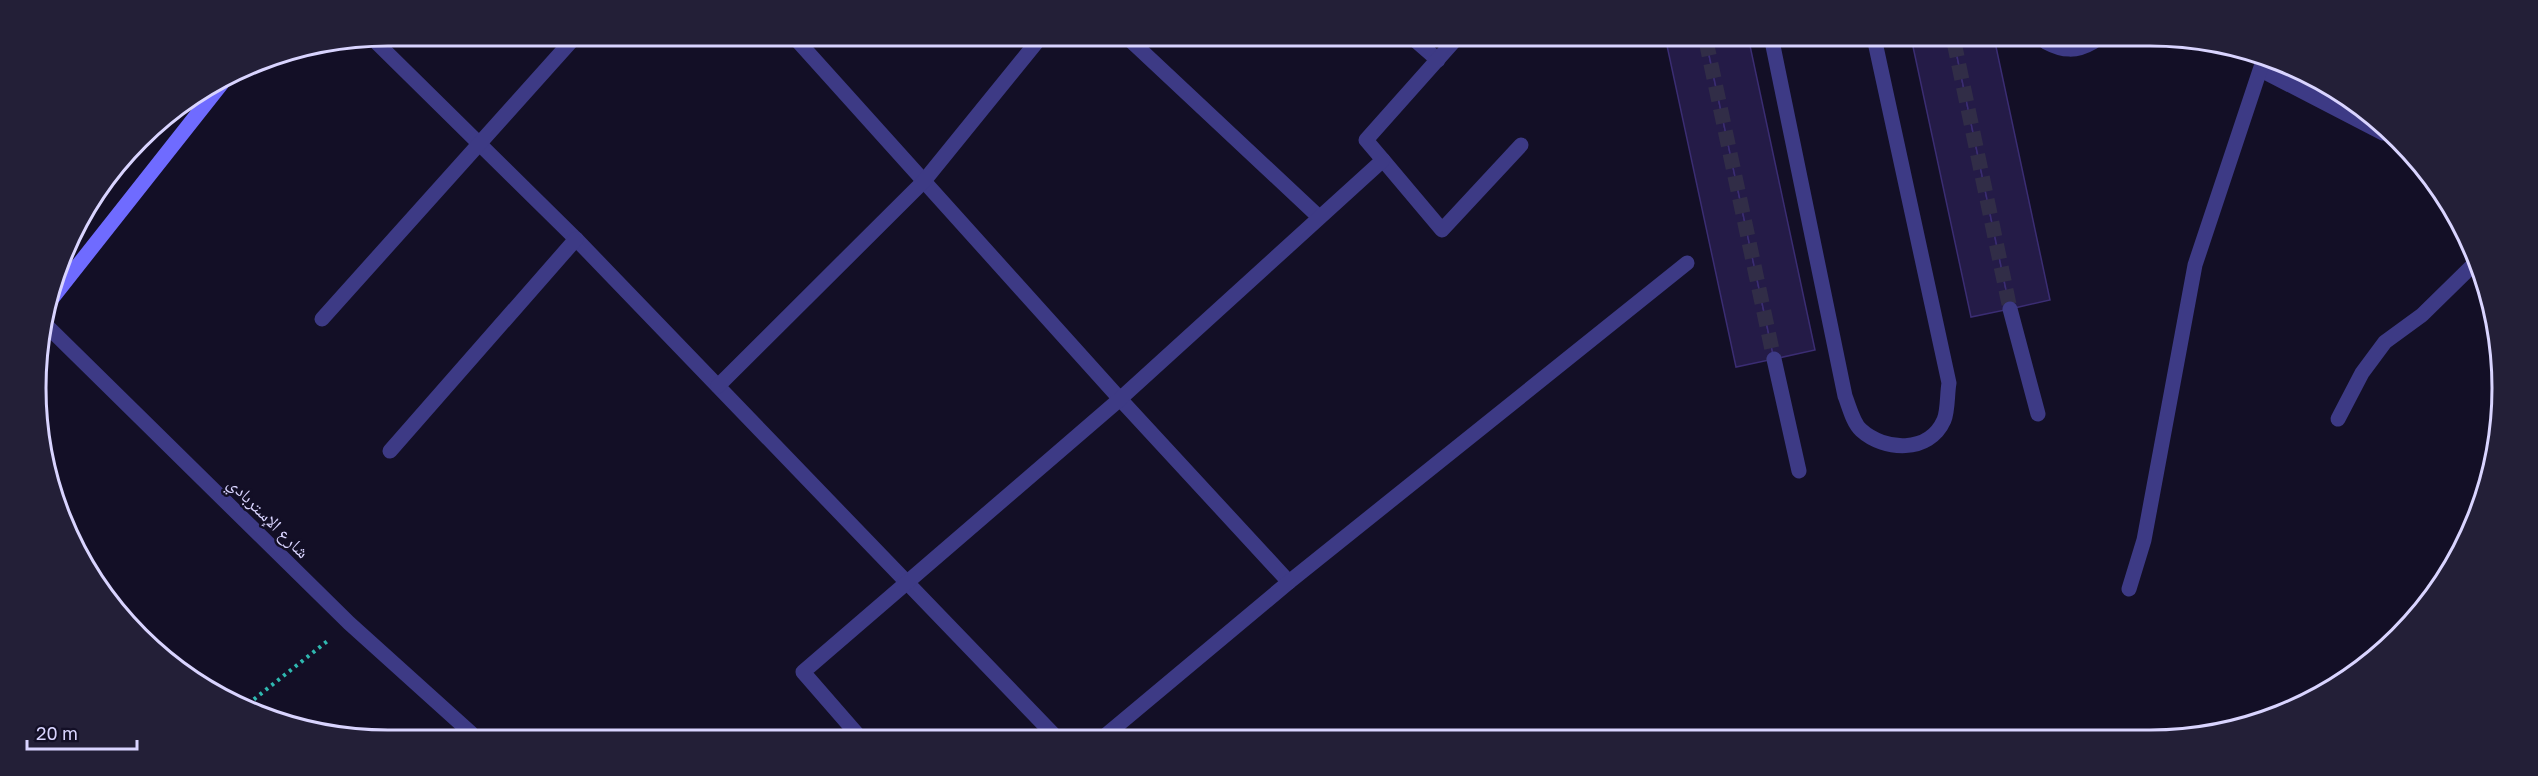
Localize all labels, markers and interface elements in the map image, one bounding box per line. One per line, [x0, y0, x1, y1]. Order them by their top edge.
street label: شارع الإستربادي [221, 472, 314, 565]
scale bar [27, 713, 136, 751]
text: 20 m [36, 722, 78, 744]

